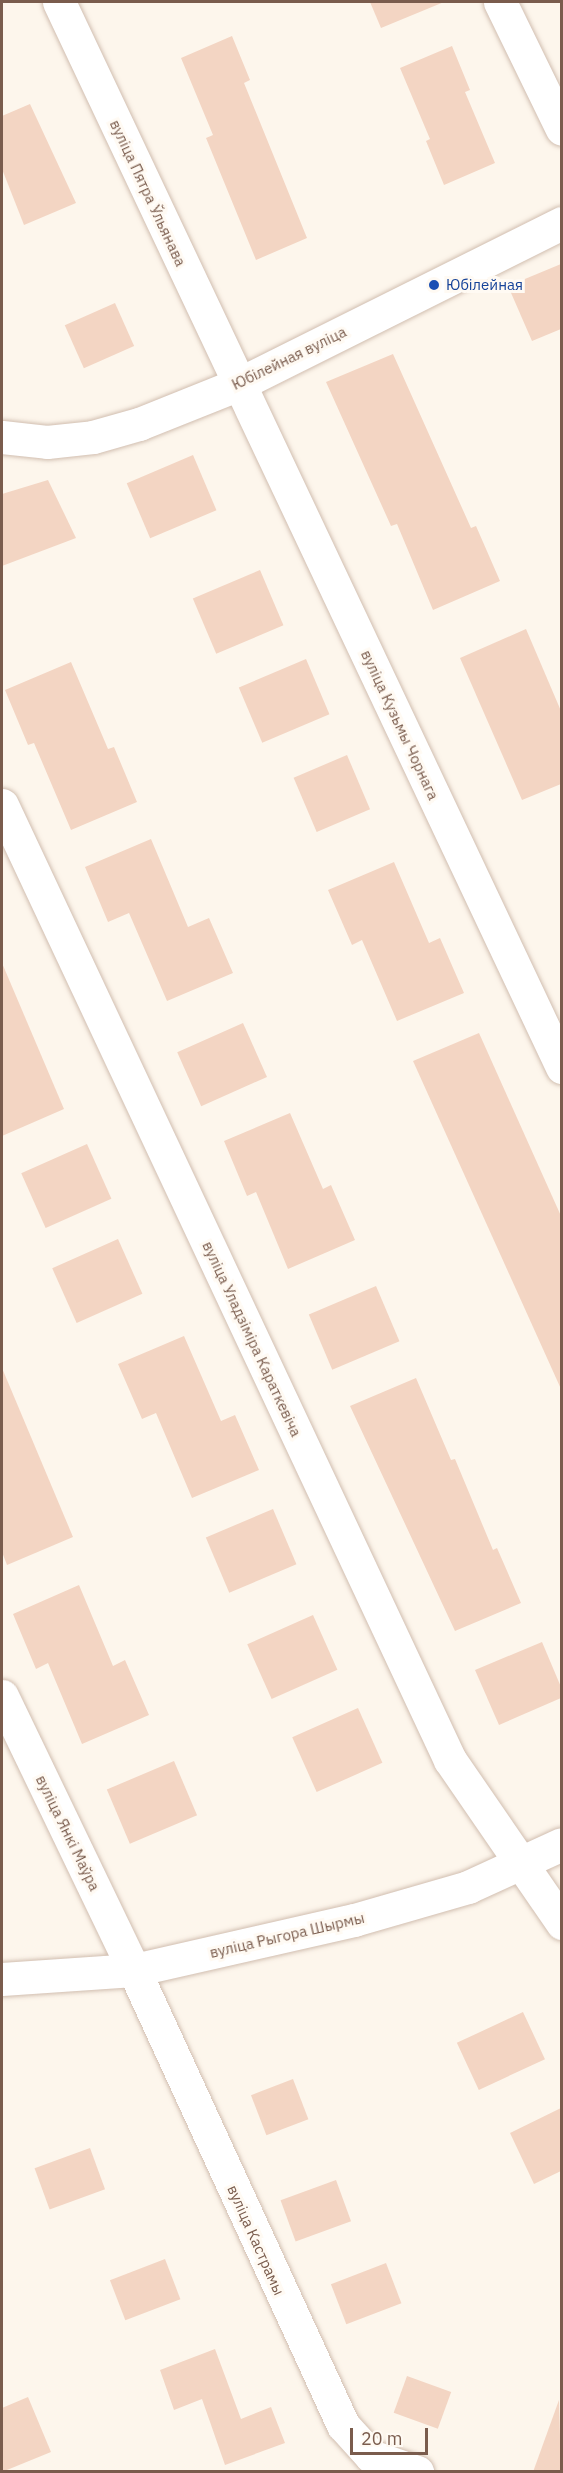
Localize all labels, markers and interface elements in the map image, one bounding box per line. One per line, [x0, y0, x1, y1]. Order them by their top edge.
street label: вуліца Пятра Ўльянава [106, 117, 190, 269]
place label: Юбілейная [446, 276, 523, 294]
marker: Юбілейная [427, 278, 441, 292]
street label: Юбілейная вуліца [229, 322, 349, 394]
street label: вуліца Кузьмы Чорнага [357, 647, 443, 803]
street label: вуліца Уладзіміра Караткевіча [199, 1238, 305, 1440]
street label: вуліца Янкі Маўра [32, 1772, 104, 1894]
street label: вуліца Рыгора Шырмы [208, 1908, 366, 1962]
street label: вуліца Кастрамы [224, 2182, 288, 2298]
scale bar [353, 2416, 431, 2454]
text: 20 m [361, 2427, 403, 2450]

